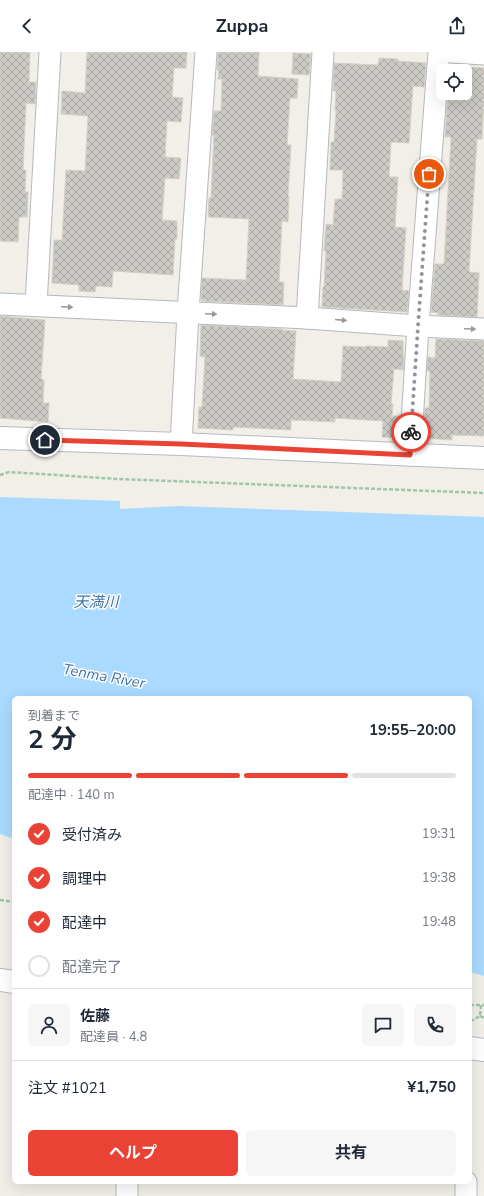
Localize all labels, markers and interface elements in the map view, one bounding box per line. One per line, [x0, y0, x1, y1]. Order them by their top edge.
text: Zuppa [216, 14, 268, 38]
icon: back [16, 15, 38, 37]
icon: share [446, 15, 468, 37]
map controls [436, 64, 472, 100]
button: locate [436, 64, 472, 100]
pin [412, 157, 446, 191]
icon: bag [418, 163, 440, 185]
one-way arrow [61, 304, 73, 311]
one-way arrow [205, 311, 218, 317]
one-way arrow [335, 317, 347, 324]
one-way arrow [464, 325, 476, 332]
courier [391, 412, 431, 452]
icon: bike [400, 421, 422, 443]
pin [28, 423, 62, 457]
icon: home [34, 429, 56, 451]
water label: 天満川 [73, 592, 120, 612]
water label: Tenma River [61, 659, 147, 693]
text: 到着まで [28, 707, 80, 725]
text: 19:55–20:00 [369, 720, 456, 740]
text: 2 分 [28, 722, 77, 757]
text: 配達中 · 140 m [28, 786, 115, 804]
icon: check [28, 823, 50, 845]
text: 受付済み [62, 825, 122, 845]
text: 19:31 [422, 825, 456, 843]
icon: check [28, 867, 50, 889]
text: 調理中 [62, 869, 107, 889]
text: 19:38 [422, 869, 456, 887]
icon: check [28, 911, 50, 933]
text: 配達中 [62, 913, 107, 933]
text: 19:48 [422, 913, 456, 931]
text: 配達完了 [62, 957, 122, 977]
button: person [28, 1004, 70, 1046]
button: chat [362, 1004, 404, 1046]
button: phone [414, 1004, 456, 1046]
text: 佐藤 [80, 1006, 110, 1026]
text: 配達員 · 4.8 [80, 1028, 147, 1046]
text: ¥1,750 [407, 1077, 456, 1097]
text: 注文 #1021 [28, 1078, 107, 1098]
button: ヘルプ [28, 1130, 238, 1176]
button: 共有 [246, 1130, 456, 1176]

